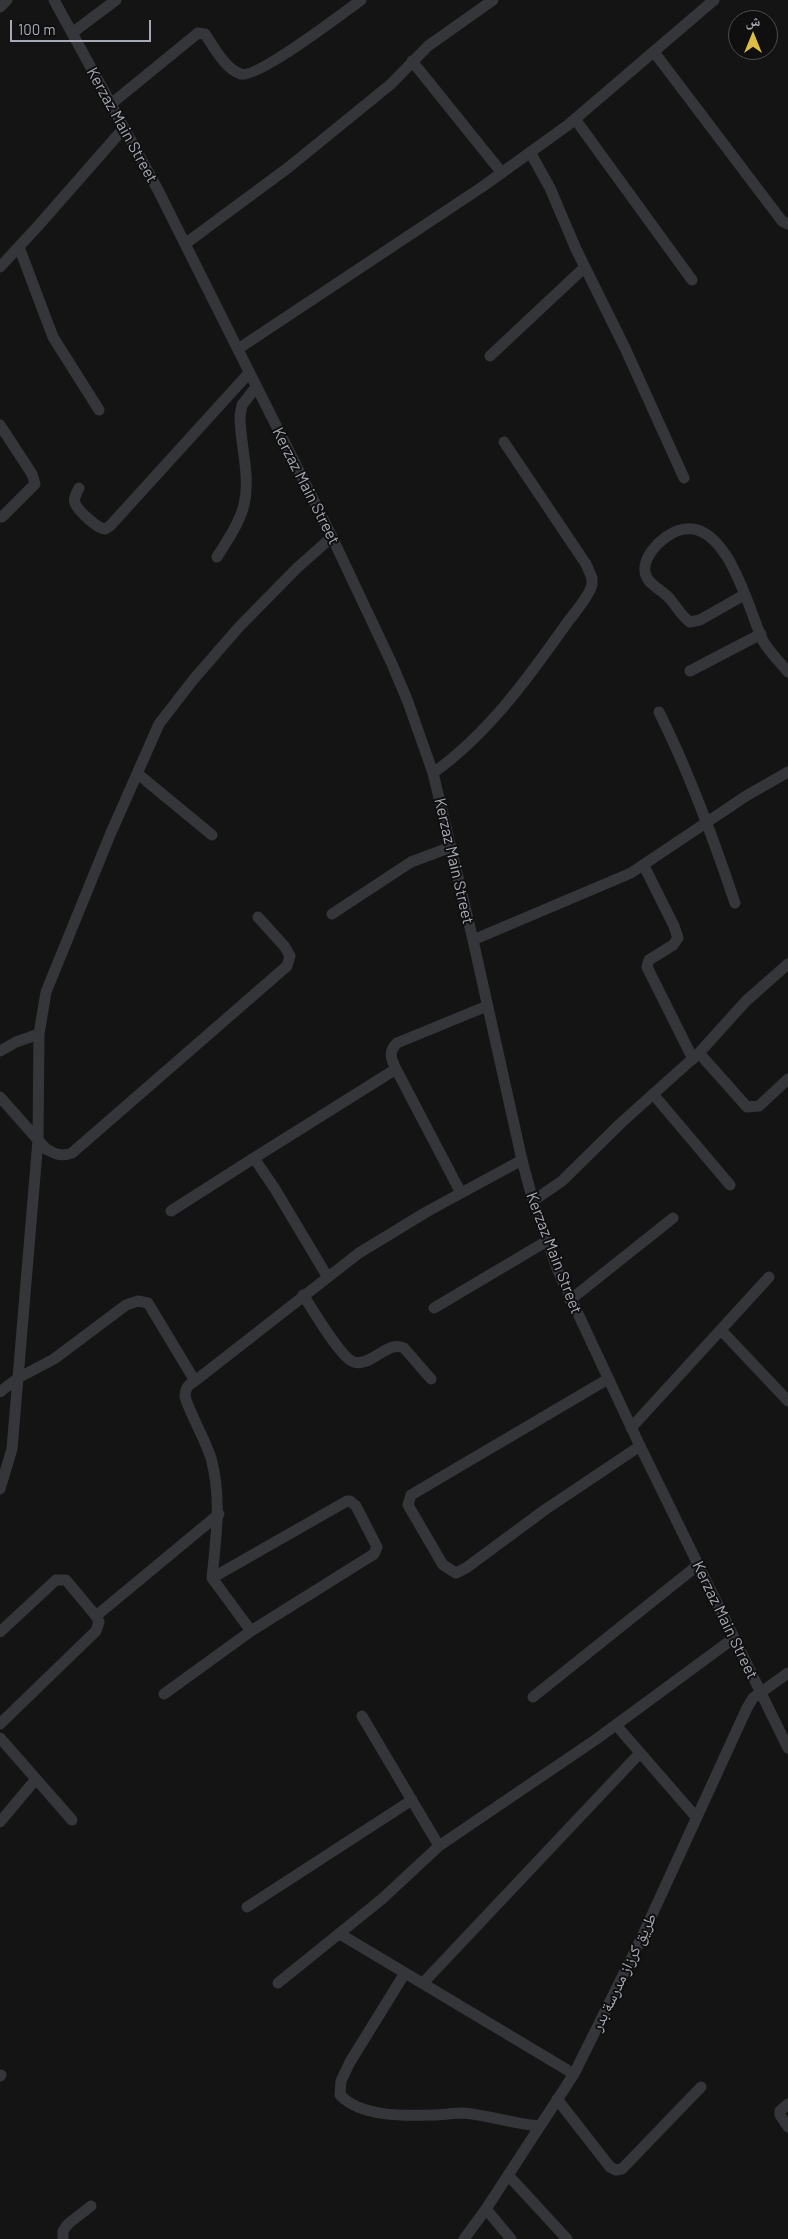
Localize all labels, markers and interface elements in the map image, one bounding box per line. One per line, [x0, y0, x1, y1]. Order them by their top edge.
scale bar [12, 10, 154, 42]
north arrow [728, 10, 778, 60]
text: ش [746, 12, 760, 29]
text: 100 m [18, 20, 56, 38]
street label: Kerzaz Main Street [82, 64, 162, 186]
street label: Kerzaz Main Street [268, 424, 344, 548]
street label: Kerzaz Main Street [430, 796, 478, 926]
street label: Kerzaz Main Street [522, 1189, 586, 1317]
street label: Kerzaz Main Street [688, 1558, 762, 1682]
street label: طريق كرزاز مدرسة بدر [587, 1910, 661, 2034]

